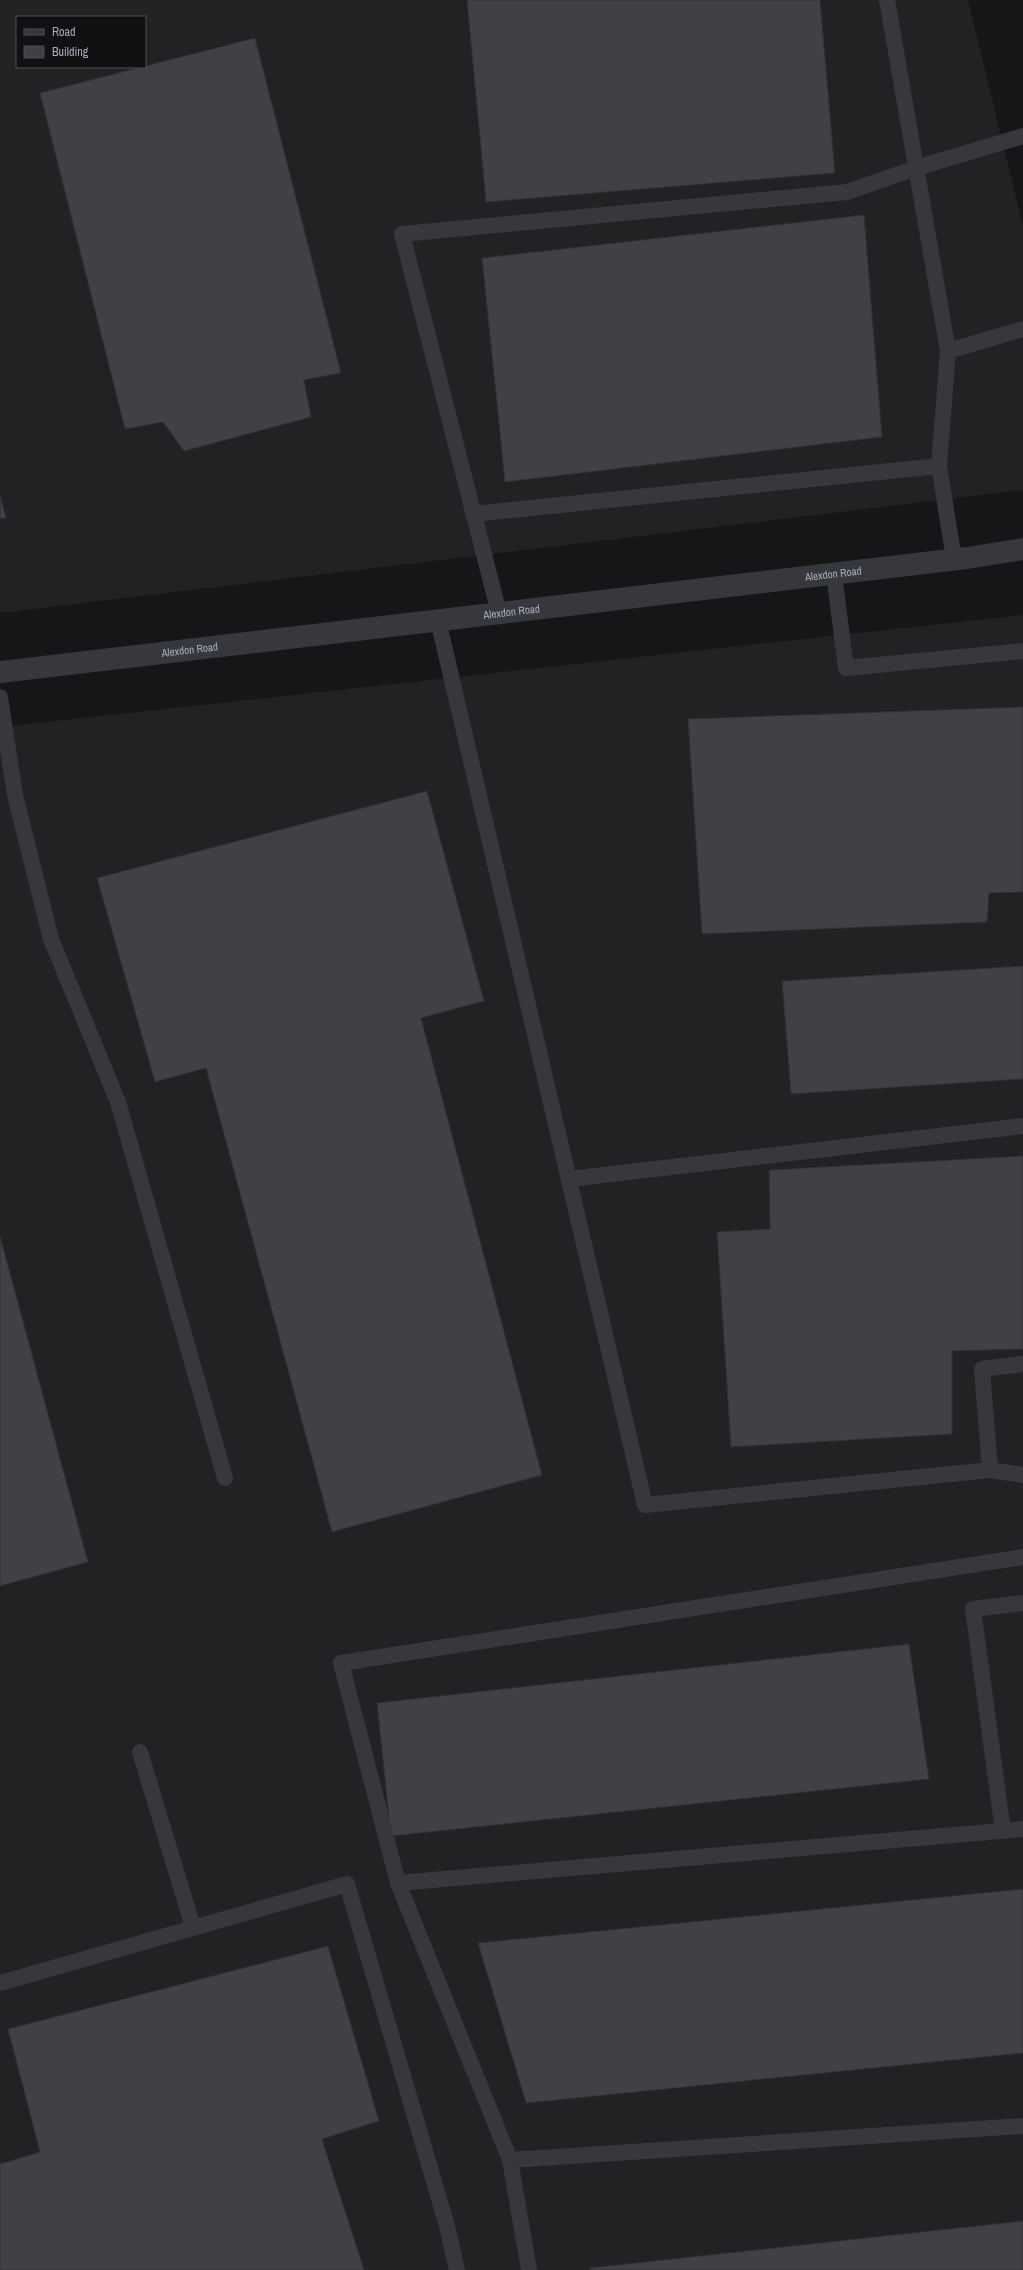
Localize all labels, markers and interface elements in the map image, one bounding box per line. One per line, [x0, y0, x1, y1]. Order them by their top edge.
legend [16, 16, 146, 68]
text: Road [52, 24, 76, 40]
text: Building [52, 44, 89, 60]
street label: Alexdon Road [803, 563, 862, 584]
street label: Alexdon Road [481, 601, 540, 622]
street label: Alexdon Road [160, 639, 219, 660]

